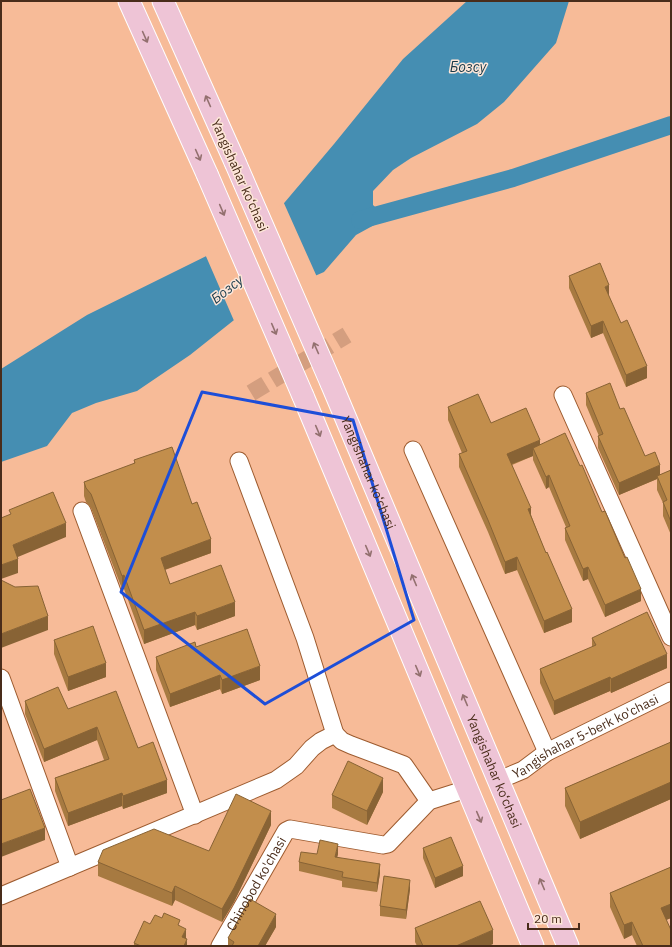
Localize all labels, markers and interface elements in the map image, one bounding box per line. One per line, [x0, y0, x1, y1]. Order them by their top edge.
one-way arrow [142, 30, 150, 42]
water label: Бозсу [450, 58, 487, 76]
one-way arrow [203, 95, 211, 107]
street label: Yangishahar ko‘chasi [207, 116, 272, 234]
one-way arrow [195, 149, 203, 161]
one-way arrow [219, 203, 227, 215]
water label: Бозсу [207, 270, 248, 307]
one-way arrow [271, 323, 278, 335]
one-way arrow [312, 342, 319, 354]
street label: Yangishahar ko‘chasi [337, 413, 400, 532]
one-way arrow [314, 425, 322, 437]
one-way arrow [365, 545, 372, 557]
one-way arrow [410, 575, 418, 587]
one-way arrow [415, 665, 422, 677]
street label: Yangishahar 5-berk ko'chasi [510, 691, 661, 783]
one-way arrow [460, 694, 468, 706]
street label: Yangishahar ko‘chasi [462, 712, 525, 830]
one-way arrow [476, 811, 483, 823]
street label: Chinobod ko'chasi [223, 834, 290, 934]
one-way arrow [538, 879, 546, 891]
scale bar [528, 905, 579, 931]
text: 20 m [534, 911, 562, 926]

